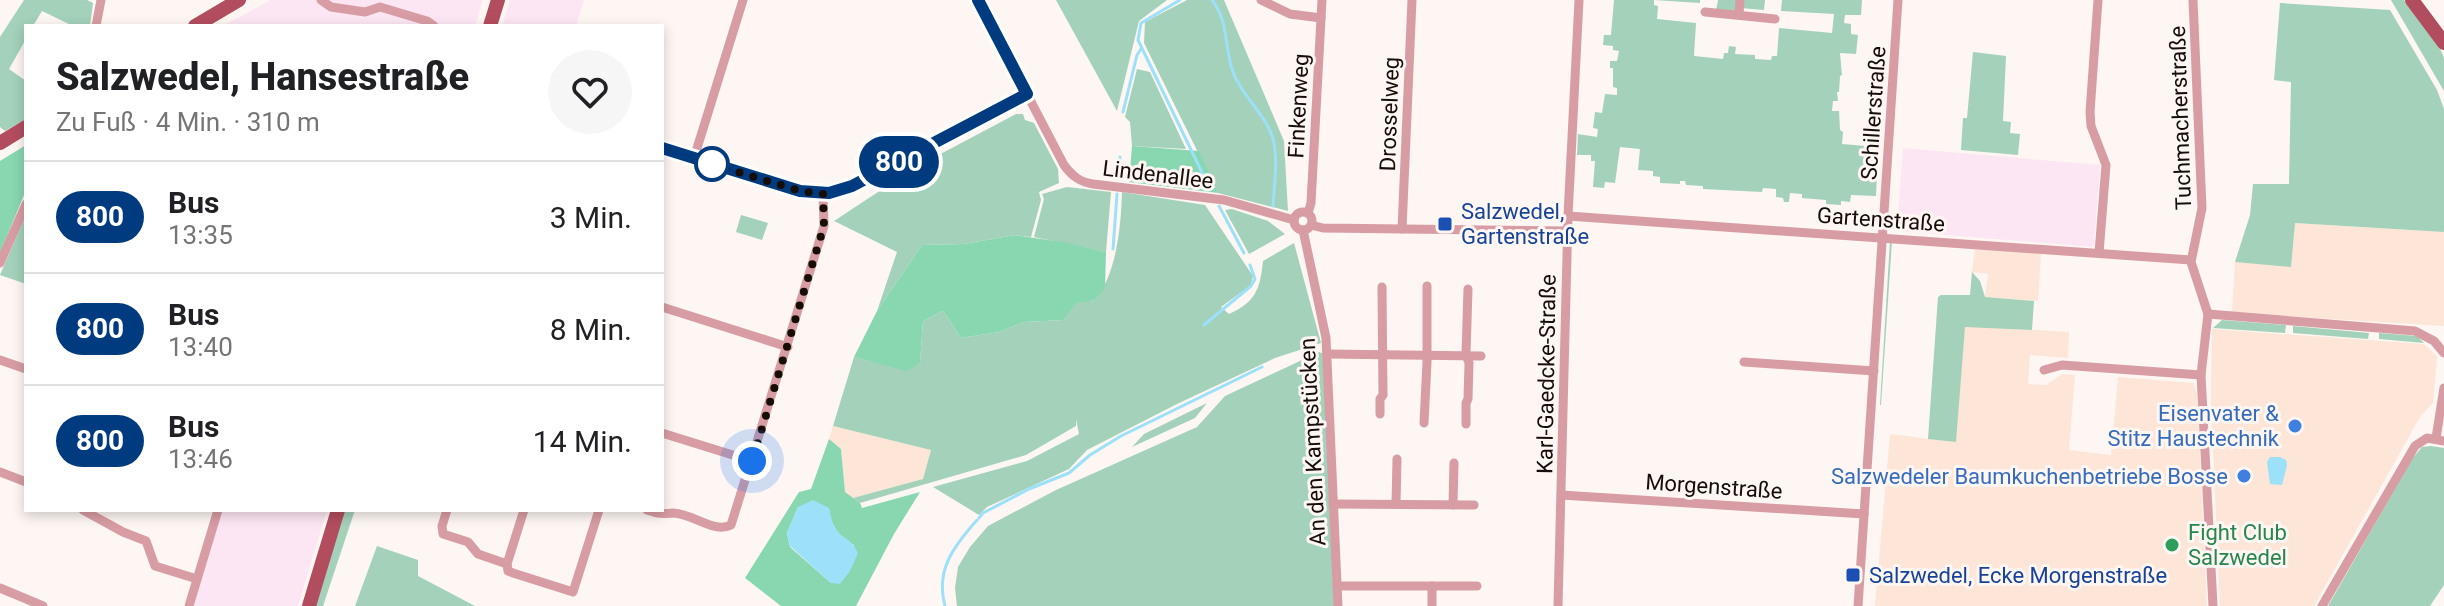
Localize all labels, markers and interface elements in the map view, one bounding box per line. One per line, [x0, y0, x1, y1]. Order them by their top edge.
street label: Tuchmacherstraße [2165, 26, 2196, 210]
street label: Schillerstraße [1856, 45, 1891, 181]
button: heart [548, 50, 632, 134]
street label: Finkenweg [1283, 53, 1314, 159]
text: Salzwedel, Hansestraße [56, 55, 469, 99]
street label: Drosselweg [1375, 56, 1404, 172]
text: Zu Fuß · 4 Min. · 310 m [56, 107, 320, 137]
line badge: 800 [853, 136, 945, 188]
text: 800 [875, 145, 923, 178]
unlabelled marker [695, 147, 729, 181]
street label: Lindenallee [1101, 155, 1215, 194]
text: Bus [168, 185, 219, 220]
place label: Salzwedel, Gartenstraße [1461, 199, 1589, 249]
text: 800 [76, 200, 124, 233]
text: 3 Min. [550, 200, 632, 235]
street label: Gartenstraße [1816, 203, 1946, 236]
marker: Salzwedel, Gartenstraße [1436, 215, 1454, 233]
text: 13:35 [168, 220, 233, 250]
street label: Karl-Gaedcke-Straße [1532, 274, 1561, 474]
text: Bus [168, 297, 219, 332]
text: 800 [76, 312, 124, 345]
text: 8 Min. [550, 312, 632, 347]
text: 13:40 [168, 332, 233, 362]
street label: An den Kampstücken [1295, 337, 1330, 546]
place label: Eisenvater & Stitz Haustechnik [2108, 401, 2280, 451]
text: Bus [168, 409, 219, 444]
marker: Eisenvater & Stitz Haustechnik [2286, 417, 2304, 435]
text: 800 [76, 424, 124, 457]
text: 14 Min. [533, 424, 632, 459]
your location [732, 441, 772, 481]
text: 13:46 [168, 444, 233, 474]
place label: Salzwedeler Baumkuchenbetriebe Bosse [1831, 464, 2228, 489]
marker: Salzwedeler Baumkuchenbetriebe Bosse [2235, 467, 2253, 485]
street label: Morgenstraße [1645, 469, 1783, 504]
place label: Fight Club Salzwedel [2188, 520, 2287, 570]
marker: Fight Club Salzwedel [2163, 536, 2181, 554]
place label: Salzwedel, Ecke Morgenstraße [1869, 563, 2167, 588]
marker: Salzwedel, Ecke Morgenstraße [1844, 566, 1862, 584]

